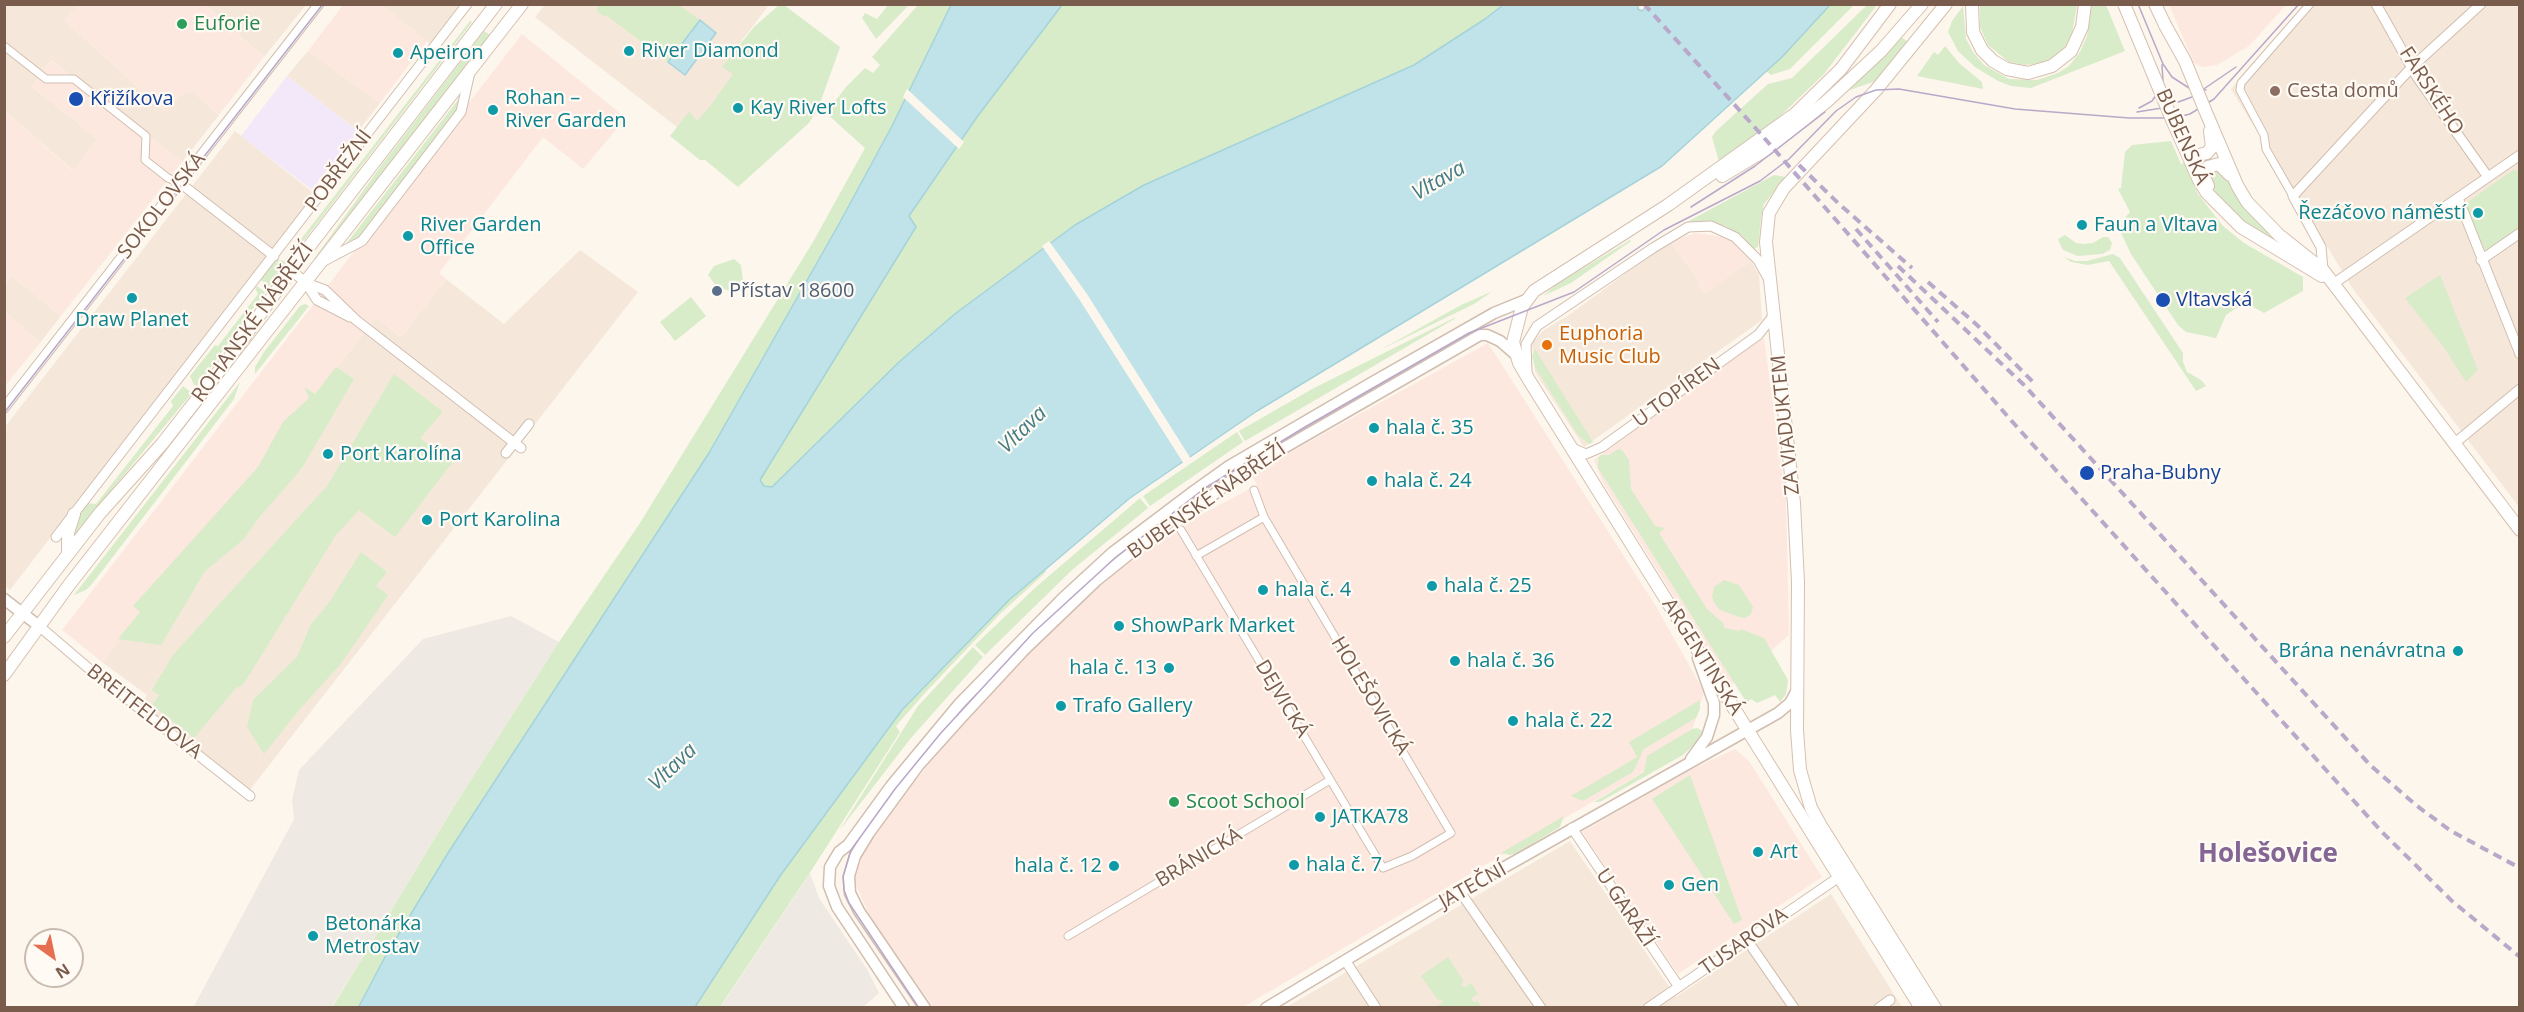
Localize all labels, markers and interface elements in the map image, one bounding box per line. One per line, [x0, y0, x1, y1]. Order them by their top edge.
place label: Euforie [194, 12, 261, 36]
marker: Euforie [175, 17, 189, 31]
place label: River Diamond [641, 39, 779, 63]
place label: Apeiron [410, 41, 484, 65]
street label: FARSKÉHO [2394, 43, 2468, 139]
marker: River Diamond [622, 44, 636, 58]
marker: Apeiron [391, 46, 405, 60]
place label: Cesta domů [2287, 79, 2399, 103]
marker: Cesta domů [2268, 84, 2282, 98]
street label: BUBENSKÁ [2150, 85, 2214, 189]
place label: Rohan – River Garden [505, 86, 627, 133]
place label: Křižíkova [90, 87, 174, 111]
marker: Křižíkova [67, 90, 85, 108]
place label: Kay River Lofts [750, 96, 886, 120]
marker: Kay River Lofts [731, 101, 745, 115]
marker: Rohan – River Garden [486, 103, 500, 117]
street label: POBŘEŽNÍ [301, 125, 377, 217]
street label: SOKOLOVSKÁ [113, 148, 211, 264]
water label: Vltava [1408, 156, 1470, 206]
place label: Řezáčovo náměstí [2298, 201, 2466, 225]
marker: Řezáčovo náměstí [2471, 206, 2485, 220]
place label: River Garden Office [420, 213, 542, 260]
place label: Faun a Vltava [2094, 213, 2218, 237]
marker: Faun a Vltava [2075, 218, 2089, 232]
marker: River Garden Office [401, 229, 415, 243]
street label: ROHANSKÉ NÁBŘEŽÍ [187, 239, 319, 407]
place label: Přístav 18600 [729, 279, 854, 303]
marker: Přístav 18600 [710, 284, 724, 298]
place label: Vltavská [2176, 288, 2252, 312]
marker: Draw Planet [125, 291, 139, 305]
marker: Vltavská [2154, 291, 2172, 309]
place label: Draw Planet [75, 308, 189, 332]
place label: Euphoria Music Club [1559, 322, 1661, 369]
marker: Euphoria Music Club [1540, 338, 1554, 352]
street label: U TOPÍREN [1628, 353, 1726, 433]
street label: ZA VIADUKTEM [1767, 354, 1805, 496]
water label: Vltava [994, 401, 1052, 459]
place label: hala č. 35 [1386, 416, 1474, 440]
marker: hala č. 35 [1367, 421, 1381, 435]
street label: BUBENSKÉ NÁBŘEŽÍ [1123, 437, 1291, 565]
place label: Port Karolína [340, 442, 462, 466]
marker: Port Karolína [321, 447, 335, 461]
place label: Praha-Bubny [2100, 461, 2221, 485]
marker: Praha-Bubny [2078, 464, 2096, 482]
place label: hala č. 24 [1384, 469, 1472, 493]
marker: hala č. 24 [1365, 474, 1379, 488]
place label: Port Karolina [439, 508, 561, 532]
marker: Port Karolina [420, 513, 434, 527]
place label: hala č. 25 [1444, 574, 1532, 598]
place label: hala č. 4 [1275, 578, 1351, 602]
marker: hala č. 25 [1425, 579, 1439, 593]
marker: hala č. 4 [1256, 583, 1270, 597]
street label: ARGENTINSKÁ [1657, 594, 1747, 720]
place label: ShowPark Market [1131, 614, 1295, 638]
marker: ShowPark Market [1112, 619, 1126, 633]
street label: HOLEŠOVICKÁ [1325, 633, 1415, 759]
place label: Brána nenávratna [2279, 639, 2446, 663]
marker: Brána nenávratna [2451, 644, 2465, 658]
place label: hala č. 36 [1467, 649, 1555, 673]
marker: hala č. 36 [1448, 654, 1462, 668]
place label: hala č. 13 [1069, 656, 1157, 680]
street label: DEJVICKÁ [1250, 656, 1314, 742]
street label: BREITFELDOVA [82, 660, 206, 764]
marker: hala č. 13 [1162, 661, 1176, 675]
place label: Trafo Gallery [1073, 694, 1192, 718]
marker: Trafo Gallery [1054, 699, 1068, 713]
place label: hala č. 22 [1525, 709, 1613, 733]
marker: hala č. 22 [1506, 714, 1520, 728]
water label: Vltava [644, 738, 702, 796]
place label: Scoot School [1186, 790, 1305, 814]
marker: Scoot School [1167, 795, 1181, 809]
place label: JATKA78 [1332, 805, 1409, 829]
marker: JATKA78 [1313, 810, 1327, 824]
street label: BRÁNICKÁ [1152, 823, 1246, 893]
district label: Holešovice [2198, 839, 2338, 871]
place label: Art [1770, 840, 1798, 864]
marker: Art [1751, 845, 1765, 859]
place label: hala č. 7 [1306, 853, 1382, 877]
place label: hala č. 12 [1014, 854, 1102, 878]
marker: hala č. 7 [1287, 858, 1301, 872]
street label: JATEČNÍ [1435, 858, 1511, 914]
marker: hala č. 12 [1107, 859, 1121, 873]
street label: U GARÁŽÍ [1590, 864, 1660, 952]
place label: Gen [1681, 873, 1719, 897]
marker: Gen [1662, 878, 1676, 892]
street label: TUSAROVA [1695, 903, 1793, 981]
place label: Betonárka Metrostav [325, 912, 421, 959]
north arrow [24, 928, 84, 988]
marker: Betonárka Metrostav [306, 929, 320, 943]
text: N [51, 959, 74, 984]

